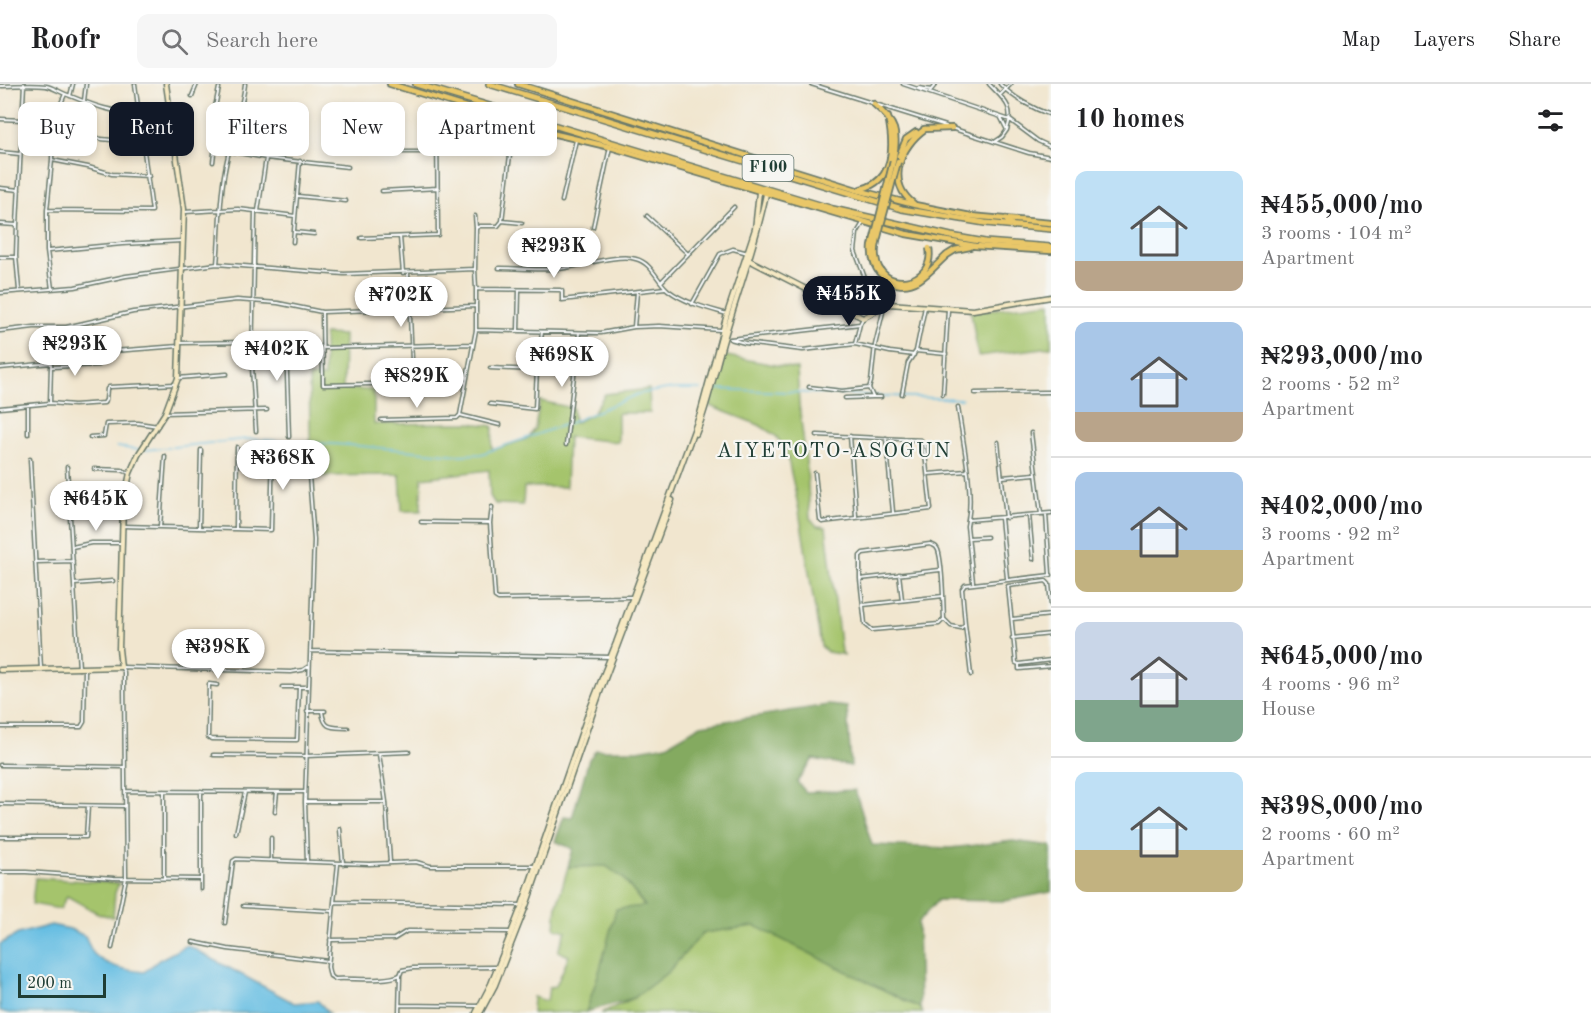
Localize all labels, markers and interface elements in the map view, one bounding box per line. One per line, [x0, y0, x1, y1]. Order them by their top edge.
search box [137, 14, 557, 68]
icon: search [158, 25, 191, 58]
text: Roofr [30, 27, 101, 55]
text: Search here [206, 30, 318, 52]
text: Map [1341, 30, 1380, 51]
text: Layers [1413, 30, 1475, 51]
text: Share [1508, 30, 1561, 51]
chip: Buy [18, 102, 97, 156]
chip: Rent [109, 102, 194, 156]
chip: Filters [206, 102, 309, 156]
chip: New [321, 102, 405, 156]
chip: Apartment [417, 102, 557, 156]
icon: filters [1534, 104, 1567, 137]
text: 10 homes [1075, 107, 1184, 133]
road number: F100 [742, 155, 794, 181]
text: ₦455,000/mo [1261, 193, 1423, 219]
icon: home [1123, 195, 1195, 267]
text: 3 rooms · 104 m² [1261, 224, 1411, 244]
pin: ₦293K [512, 228, 596, 279]
text: ₦293K [522, 237, 586, 257]
text: Apartment [1261, 249, 1355, 269]
pin: ₦455K [807, 276, 891, 327]
pin: ₦702K [359, 277, 443, 328]
text: ₦455K [817, 285, 881, 305]
text: ₦702K [369, 286, 433, 306]
pin: ₦293K [33, 326, 117, 377]
pin: ₦402K [235, 331, 319, 382]
text: ₦293K [43, 335, 107, 355]
pin: ₦698K [520, 337, 604, 388]
text: ₦402K [245, 340, 309, 360]
text: ₦293,000/mo [1261, 344, 1423, 370]
text: ₦698K [530, 346, 594, 366]
icon: home [1123, 346, 1195, 418]
pin: ₦829K [375, 358, 459, 409]
text: ₦829K [385, 367, 449, 387]
text: 2 rooms · 52 m² [1261, 375, 1400, 395]
text: Apartment [1261, 400, 1355, 420]
pin: ₦368K [241, 440, 325, 491]
district label: AIYETOTO-ASOGUN [716, 441, 952, 462]
text: ₦368K [251, 449, 315, 469]
pin: ₦645K [54, 481, 138, 532]
text: ₦645K [64, 490, 128, 510]
text: ₦402,000/mo [1261, 494, 1423, 520]
icon: home [1123, 496, 1195, 568]
text: 3 rooms · 92 m² [1261, 525, 1400, 545]
text: Apartment [1261, 550, 1355, 570]
pin: ₦398K [176, 629, 260, 680]
text: ₦398K [186, 638, 250, 658]
text: ₦645,000/mo [1261, 644, 1423, 670]
icon: home [1123, 646, 1195, 718]
text: 4 rooms · 96 m² [1261, 675, 1400, 695]
text: House [1261, 700, 1315, 720]
text: ₦398,000/mo [1261, 794, 1423, 820]
icon: home [1123, 796, 1195, 868]
text: 2 rooms · 60 m² [1261, 825, 1400, 845]
text: Apartment [1261, 850, 1355, 870]
scale bar [18, 971, 106, 998]
text: 200 m [27, 976, 72, 992]

